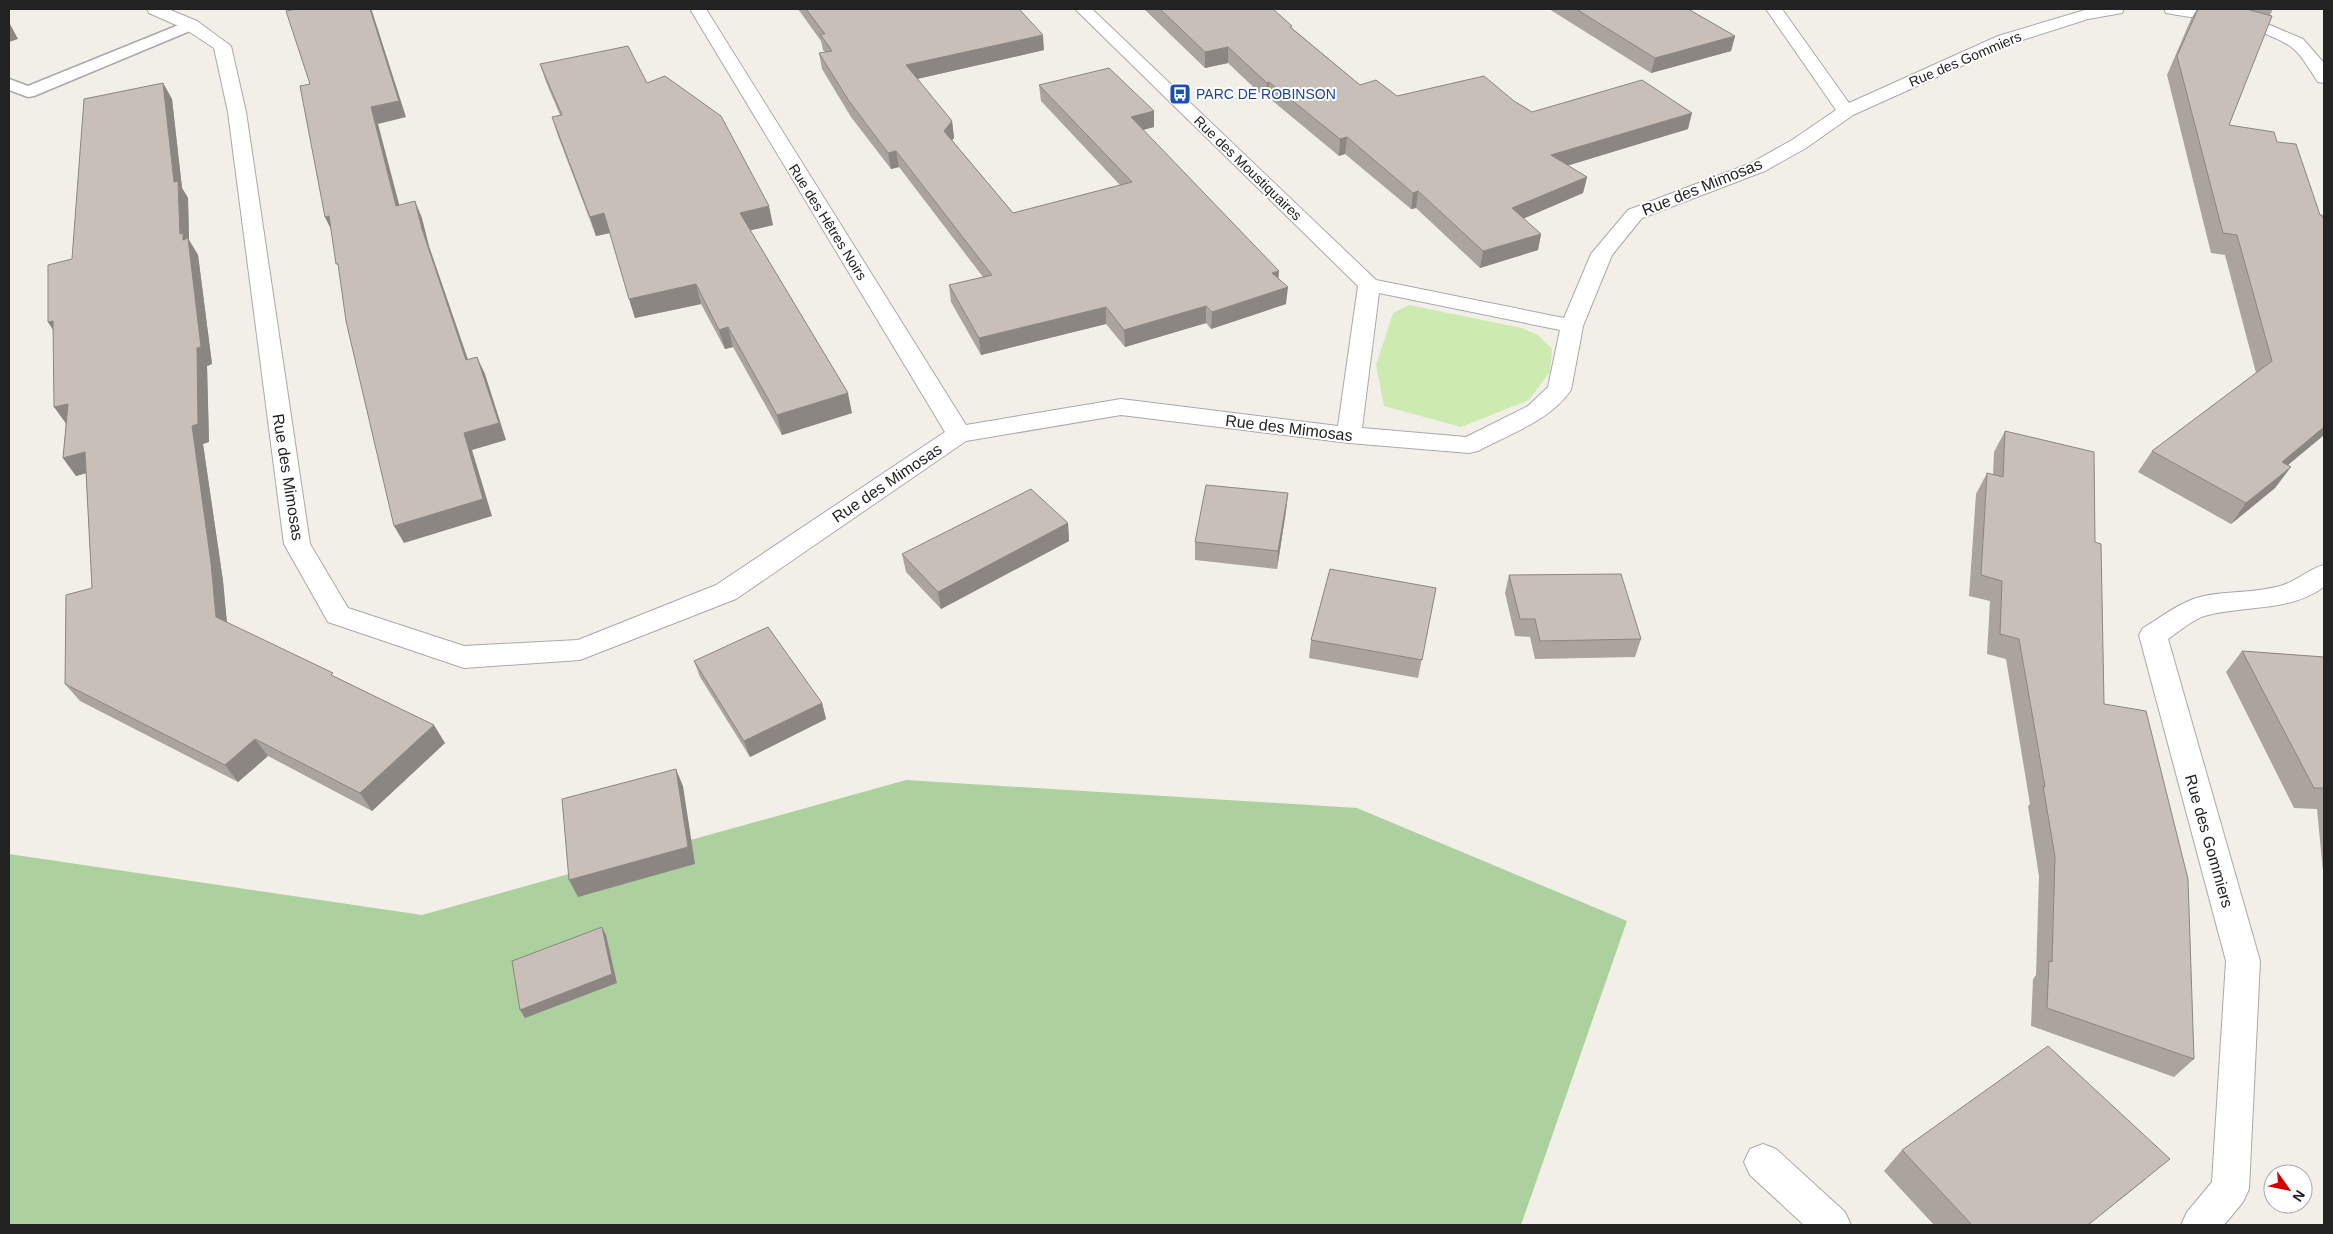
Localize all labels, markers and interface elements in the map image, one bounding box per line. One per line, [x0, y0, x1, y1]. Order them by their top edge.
street label: Rue des Gommiers [1906, 28, 2024, 90]
bus stop icon: PARC DE ROBINSON [1168, 82, 1192, 106]
place label: PARC DE ROBINSON [1196, 86, 1336, 102]
street label: Rue des Moustiquaires [1191, 113, 1305, 223]
street label: Rue des Mimosas [1639, 155, 1765, 219]
street label: Rue des Hêtres Noirs [786, 161, 870, 283]
street label: Rue des Mimosas [270, 412, 306, 542]
street label: Rue des Mimosas [1224, 412, 1354, 444]
street label: Rue des Mimosas [829, 440, 945, 526]
street label: Rue des Gommiers [2182, 772, 2236, 910]
north arrow [2263, 1164, 2313, 1214]
text: N [2289, 1187, 2308, 1205]

